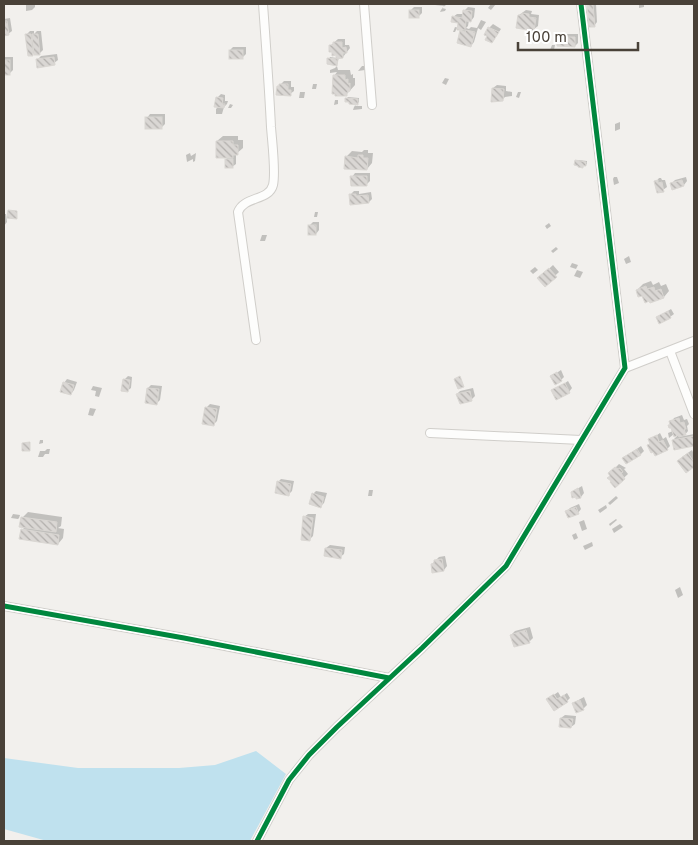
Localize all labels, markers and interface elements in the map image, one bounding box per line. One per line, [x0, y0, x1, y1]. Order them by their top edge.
scale bar [518, 20, 638, 52]
text: 100 m [526, 29, 567, 48]

